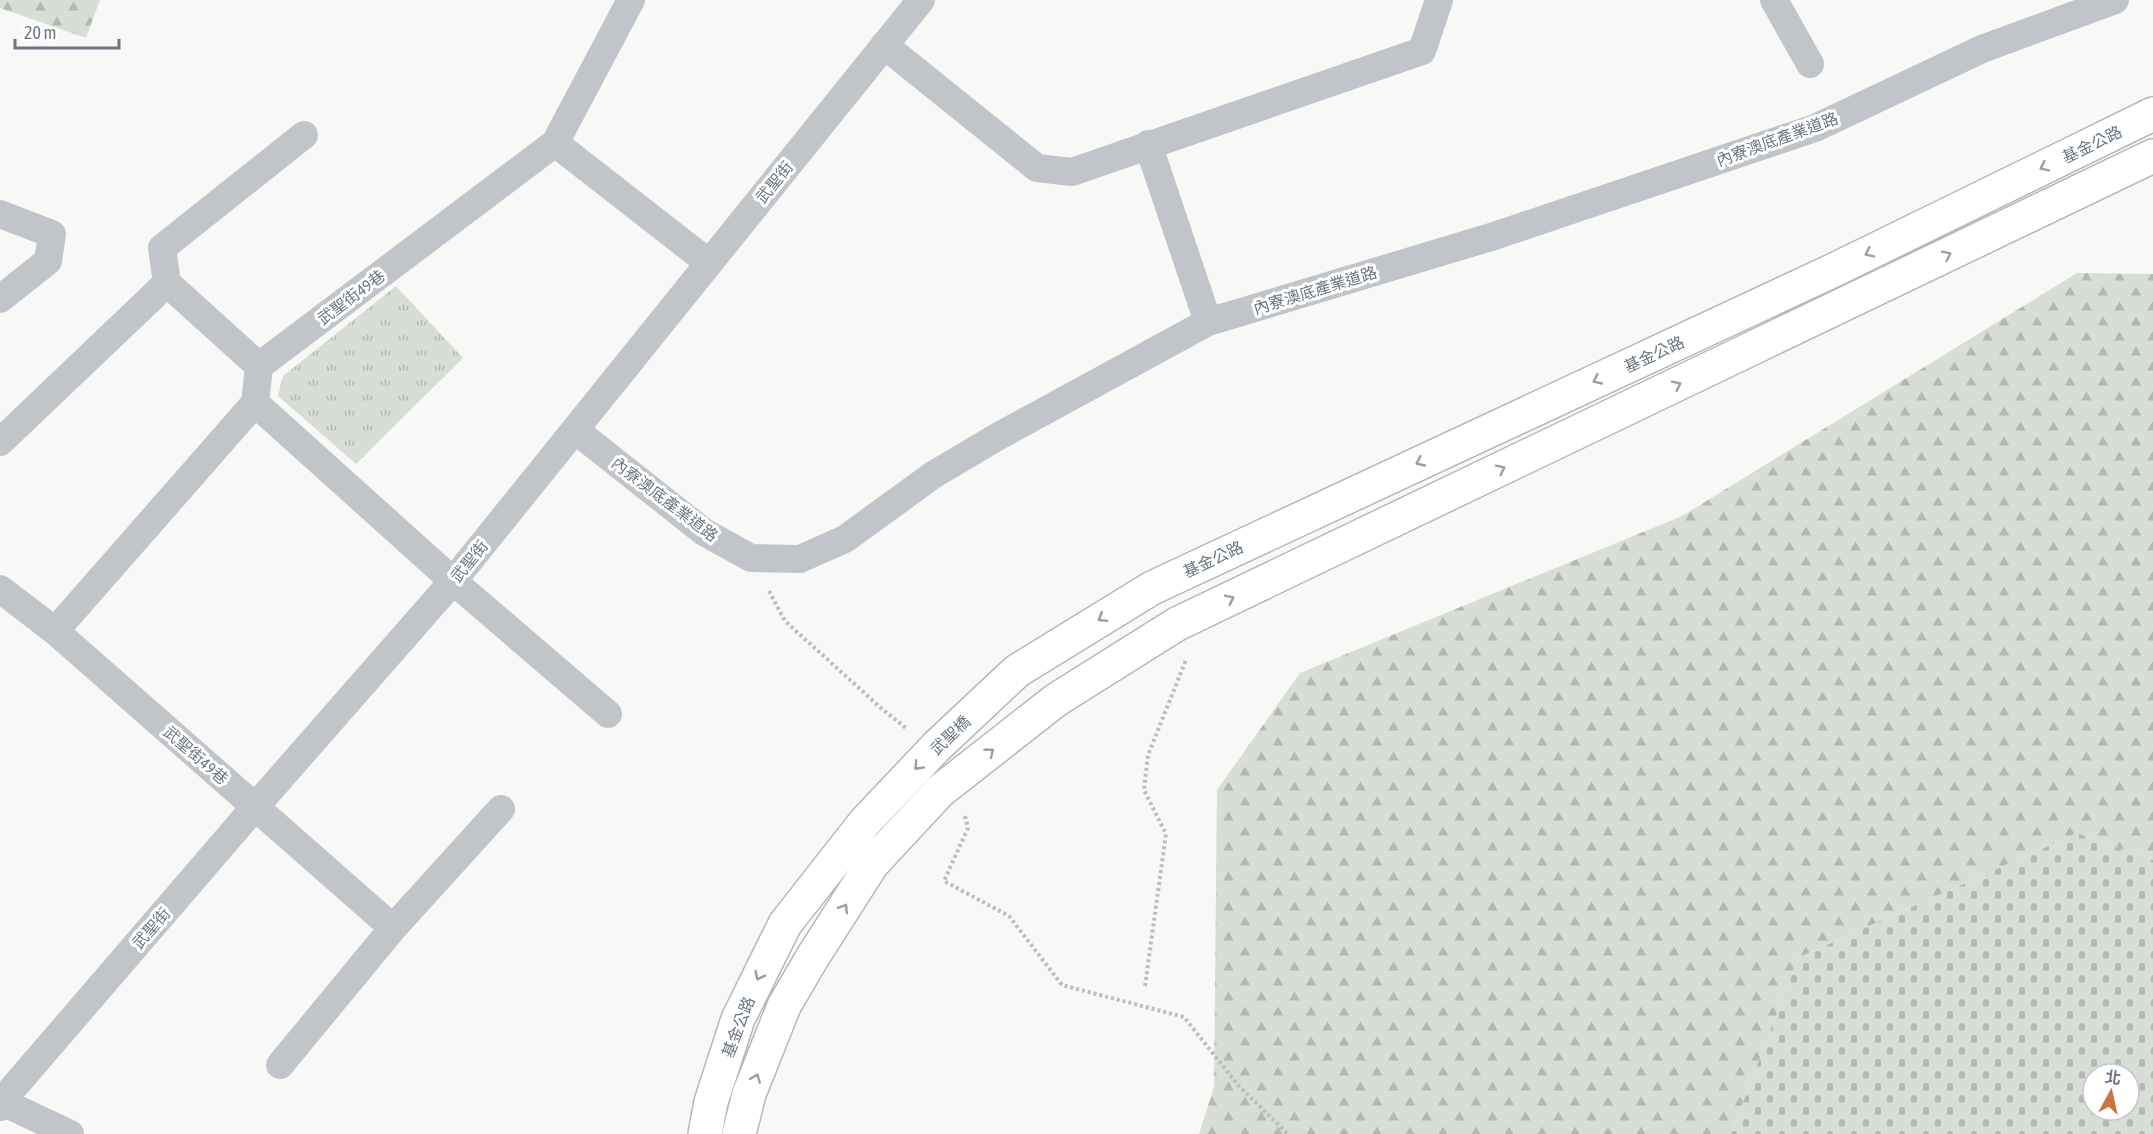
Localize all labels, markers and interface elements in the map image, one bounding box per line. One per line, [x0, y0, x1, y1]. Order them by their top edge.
scale bar [15, 12, 118, 50]
text: 20 m [24, 22, 56, 43]
street label: 內寮澳底產業道路 [1714, 109, 1840, 169]
street label: 基金公路 [2059, 122, 2125, 166]
street label: 武聖街 [752, 158, 796, 206]
one-way arrow [2039, 160, 2050, 172]
one-way arrow [1864, 245, 1875, 257]
one-way arrow [1941, 251, 1952, 263]
street label: 內寮澳底產業道路 [1251, 263, 1379, 317]
street label: 武聖街49巷 [314, 266, 388, 328]
street label: 基金公路 [1621, 332, 1687, 376]
one-way arrow [1592, 373, 1603, 385]
one-way arrow [1670, 381, 1681, 393]
street label: 內寮澳底產業道路 [608, 453, 722, 545]
one-way arrow [1416, 455, 1427, 467]
one-way arrow [1494, 465, 1505, 477]
street label: 武聖街 [447, 537, 491, 585]
street label: 基金公路 [1180, 537, 1246, 581]
one-way arrow [1224, 594, 1235, 606]
one-way arrow [1098, 611, 1108, 623]
street label: 武聖橋 [926, 712, 974, 758]
street label: 武聖街49巷 [160, 722, 232, 788]
one-way arrow [983, 748, 994, 759]
one-way arrow [914, 759, 925, 770]
street label: 武聖街 [128, 904, 174, 952]
one-way arrow [836, 904, 848, 914]
one-way arrow [755, 970, 767, 981]
street label: 基金公路 [718, 994, 758, 1060]
north arrow [2081, 1062, 2141, 1122]
text: 北 [2104, 1067, 2122, 1087]
one-way arrow [748, 1073, 761, 1084]

